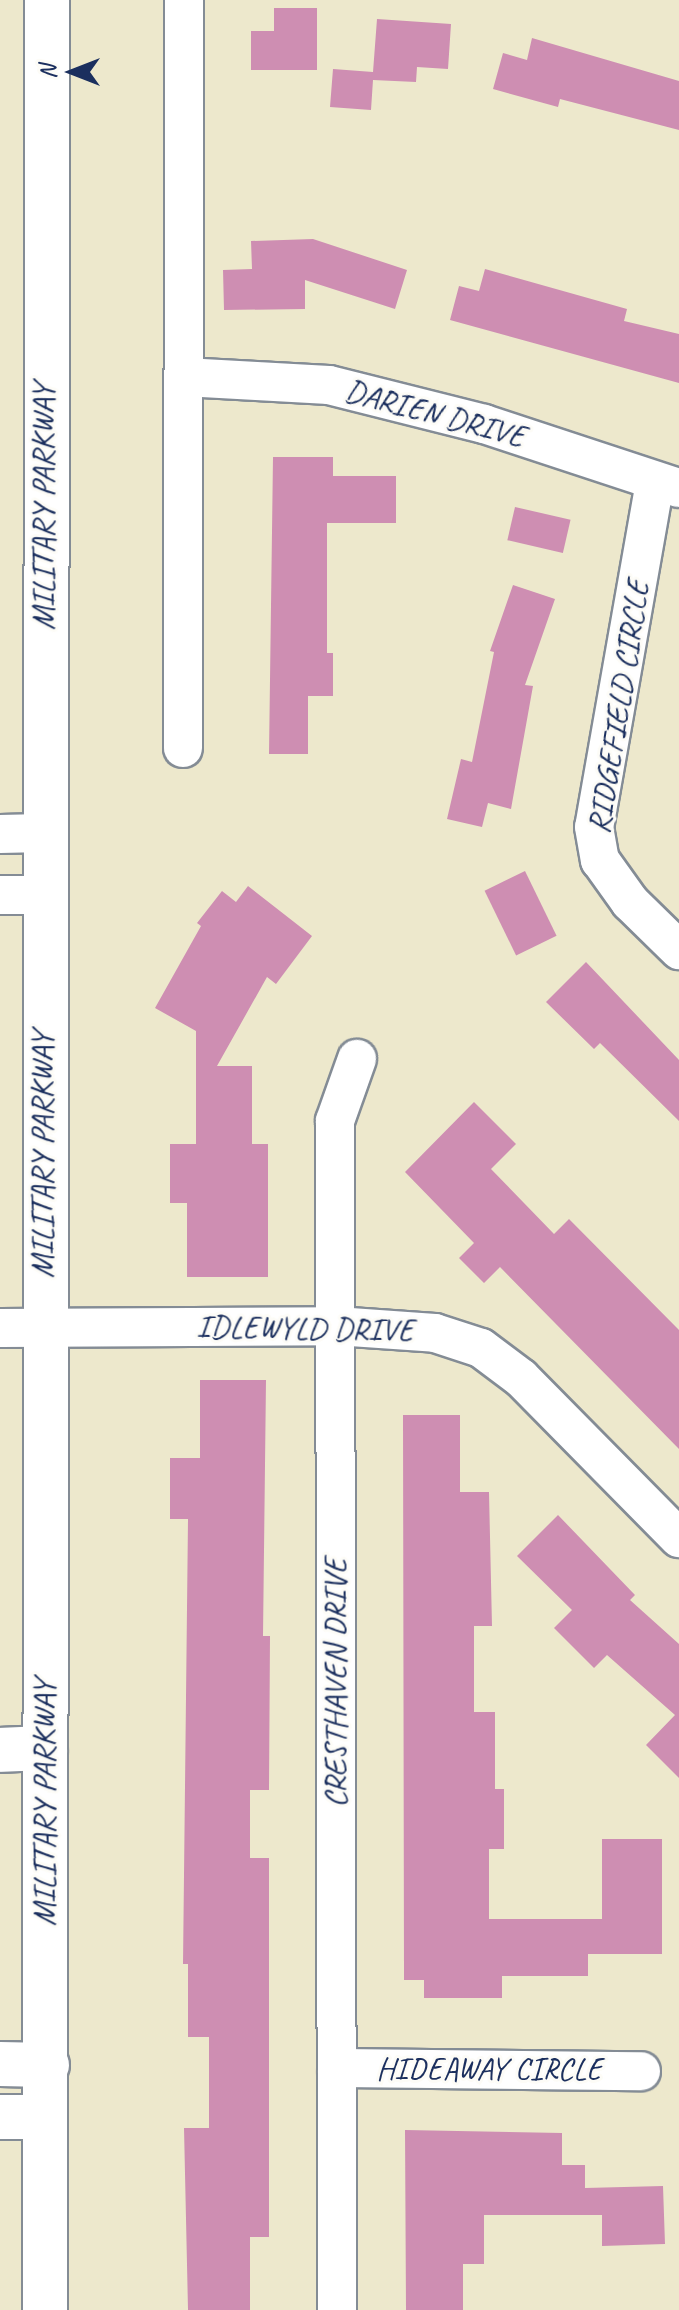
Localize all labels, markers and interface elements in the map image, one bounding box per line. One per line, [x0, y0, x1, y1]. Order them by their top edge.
north arrow [32, 32, 112, 112]
text: N [34, 65, 62, 79]
street label: DARIEN DRIVE [341, 372, 529, 456]
street label: MILITARY PARKWAY [25, 383, 63, 631]
street label: RIDGEFIELD CIRCLE [580, 578, 658, 836]
street label: MILITARY PARKWAY [24, 1031, 62, 1279]
street label: IDLEWYLD DRIVE [196, 1308, 414, 1350]
street label: CRESTHAVEN DRIVE [317, 1558, 355, 1808]
street label: MILITARY PARKWAY [26, 1679, 64, 1927]
street label: HIDEAWAY CIRCLE [375, 2050, 603, 2088]

